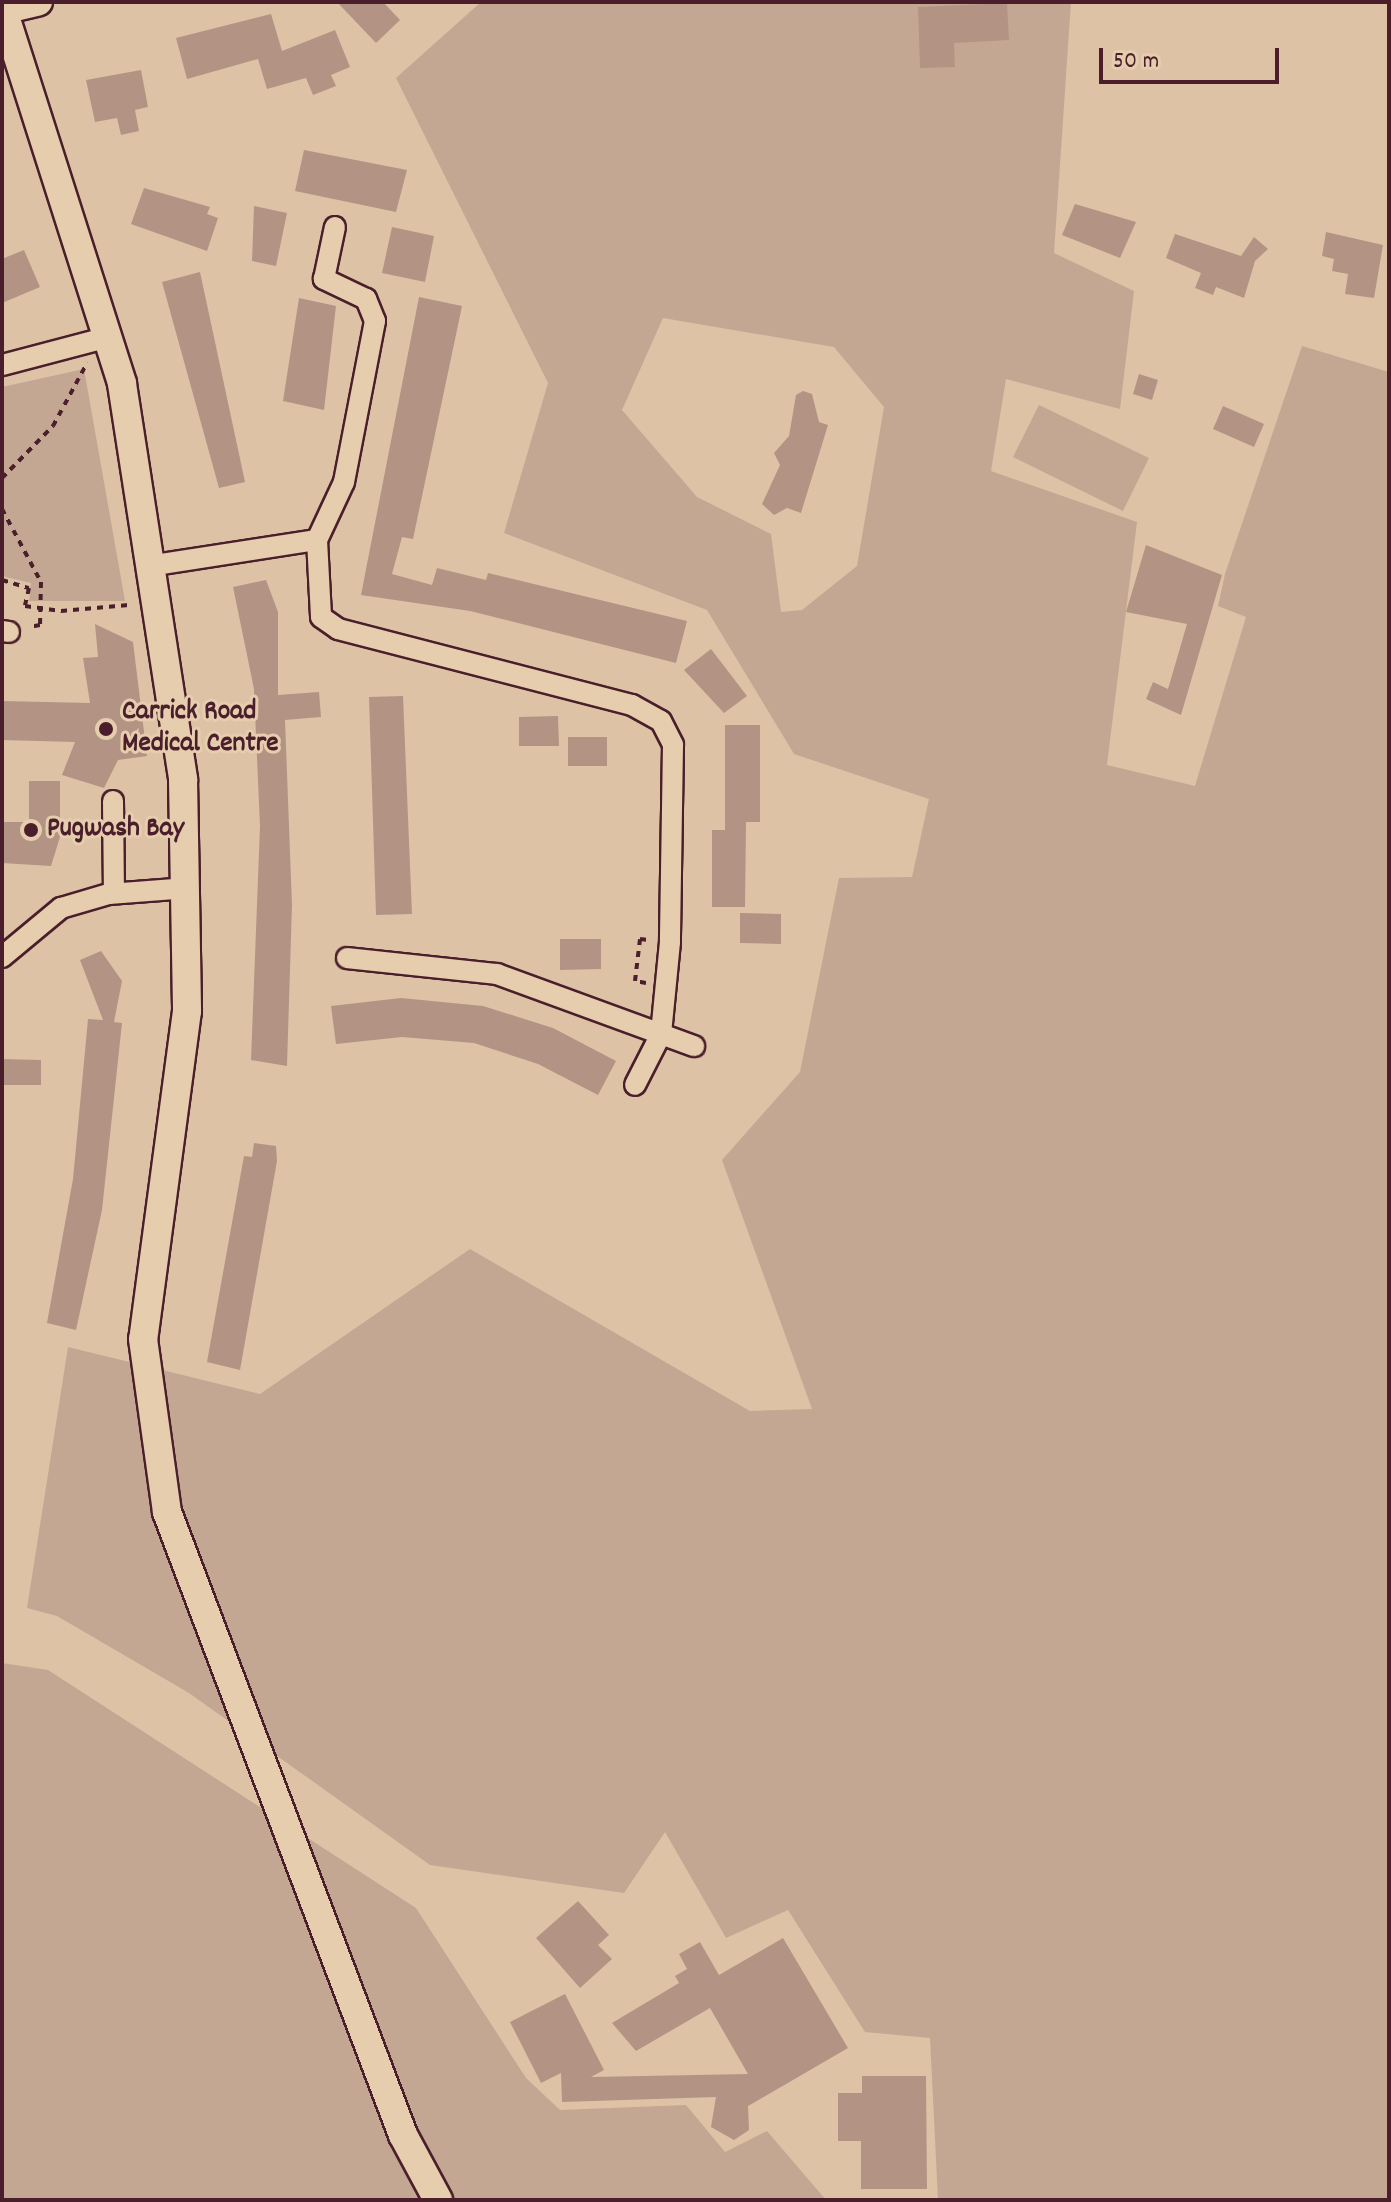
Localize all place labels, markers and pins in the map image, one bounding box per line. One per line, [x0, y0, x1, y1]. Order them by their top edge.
place label: Carrick Road Medical Centre [122, 696, 279, 762]
marker: Carrick Road Medical Centre [97, 720, 115, 738]
place label: Pugwash Bay [47, 813, 184, 847]
marker: Pugwash Bay [22, 821, 40, 839]

